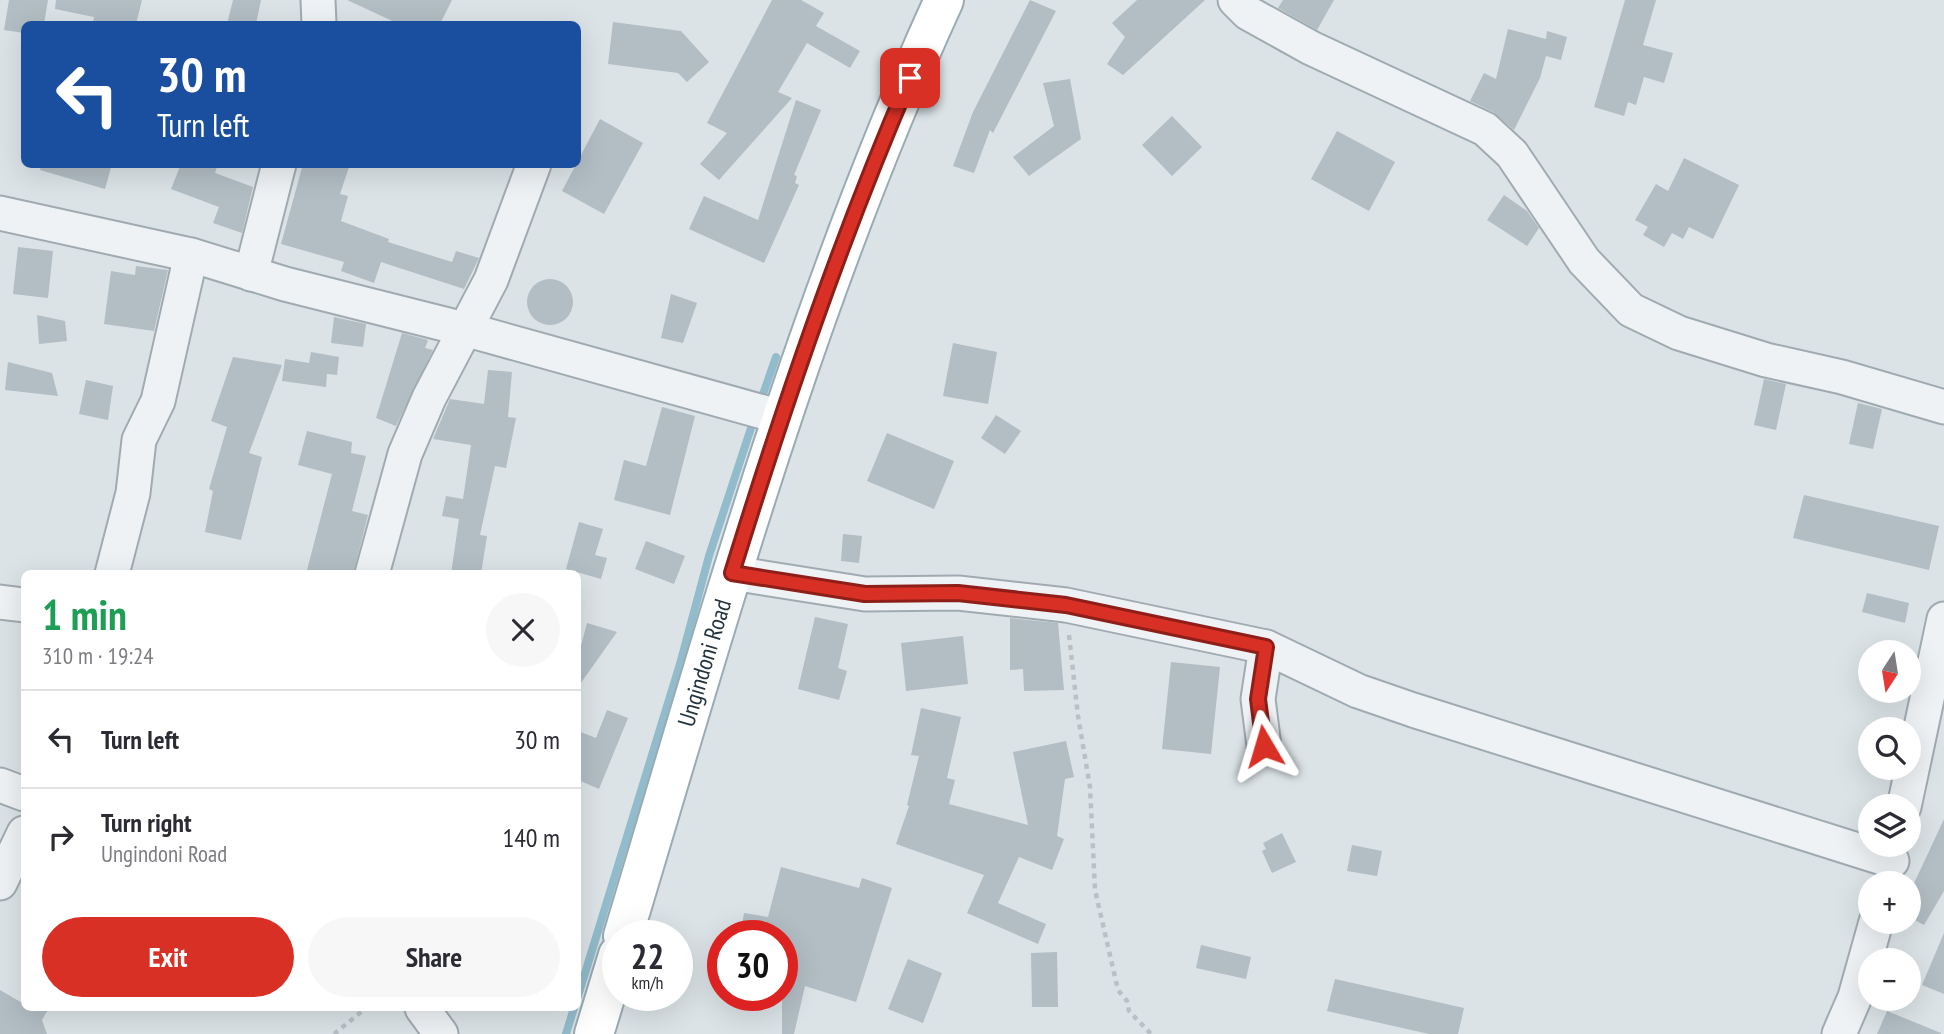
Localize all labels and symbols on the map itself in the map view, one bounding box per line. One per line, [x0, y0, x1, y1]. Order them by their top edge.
pin [880, 48, 940, 108]
street label: Ungindoni Road [670, 595, 738, 730]
north arrow [1858, 640, 1922, 704]
position arrow [1227, 709, 1301, 783]
speed limit sign: 30 [707, 920, 798, 1011]

